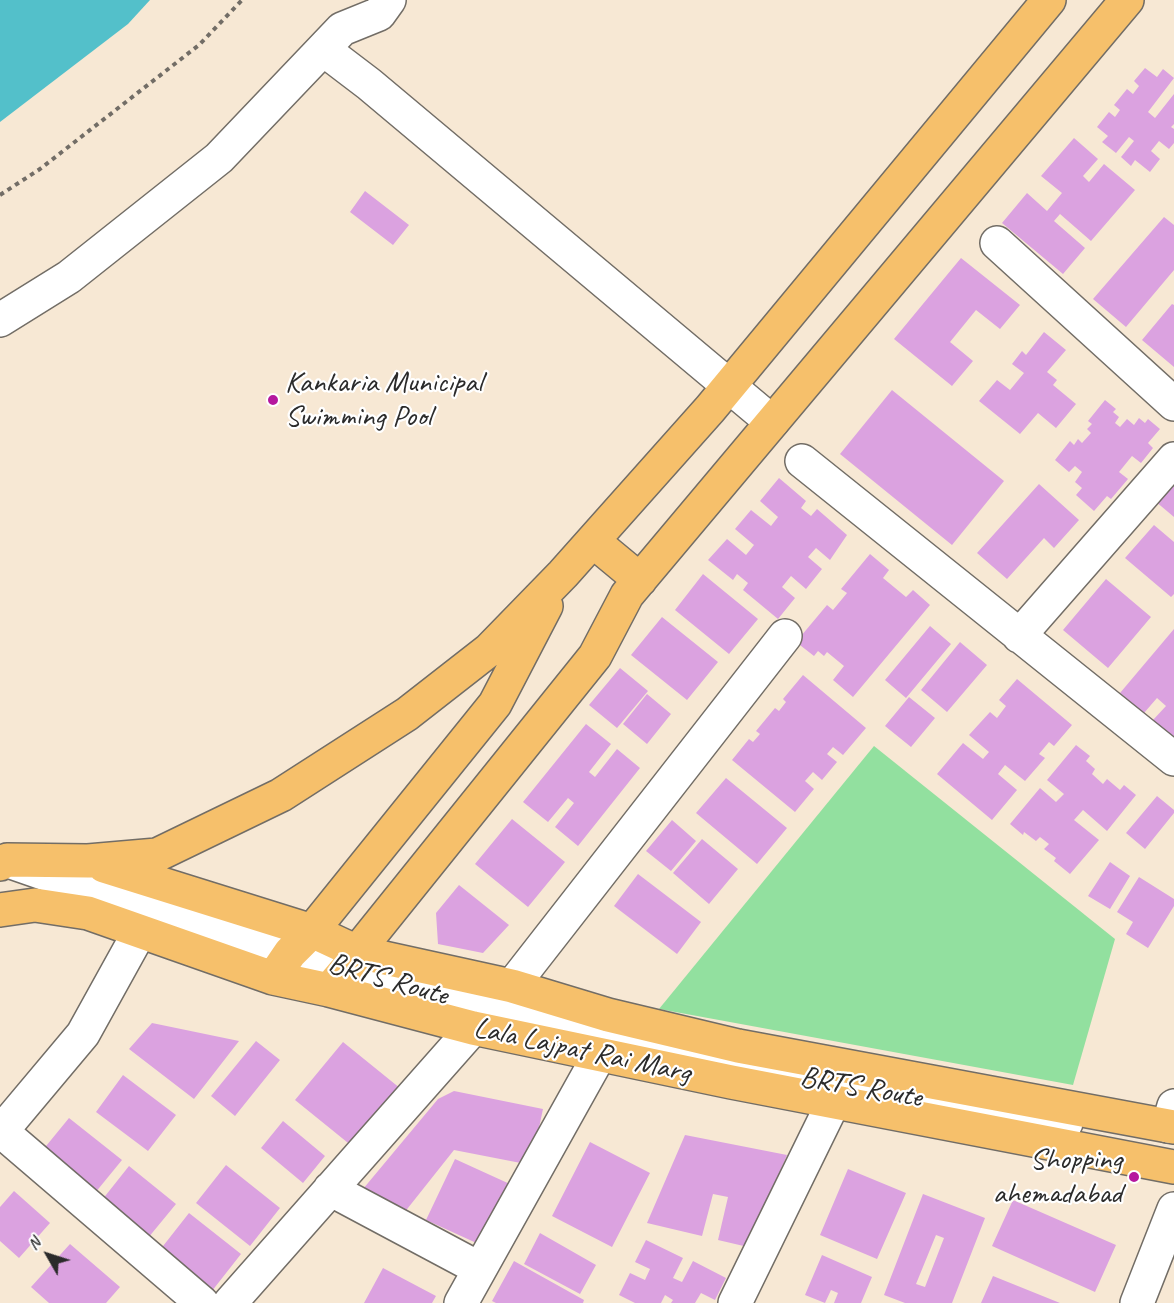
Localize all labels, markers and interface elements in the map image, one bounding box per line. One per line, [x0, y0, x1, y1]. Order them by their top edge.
place label: Kankaria Municipal Swimming Pool [285, 365, 482, 436]
marker: Kankaria Municipal Swimming Pool [266, 393, 280, 407]
street label: BRTS Route [324, 946, 452, 1014]
street label: Lala Lajpat Rai Marg [470, 1010, 694, 1092]
street label: BRTS Route [797, 1060, 925, 1116]
place label: Shopping ahemadabad [993, 1142, 1122, 1212]
marker: Shopping ahemadabad [1127, 1170, 1141, 1184]
north arrow [18, 1225, 78, 1285]
text: N [23, 1234, 45, 1254]

